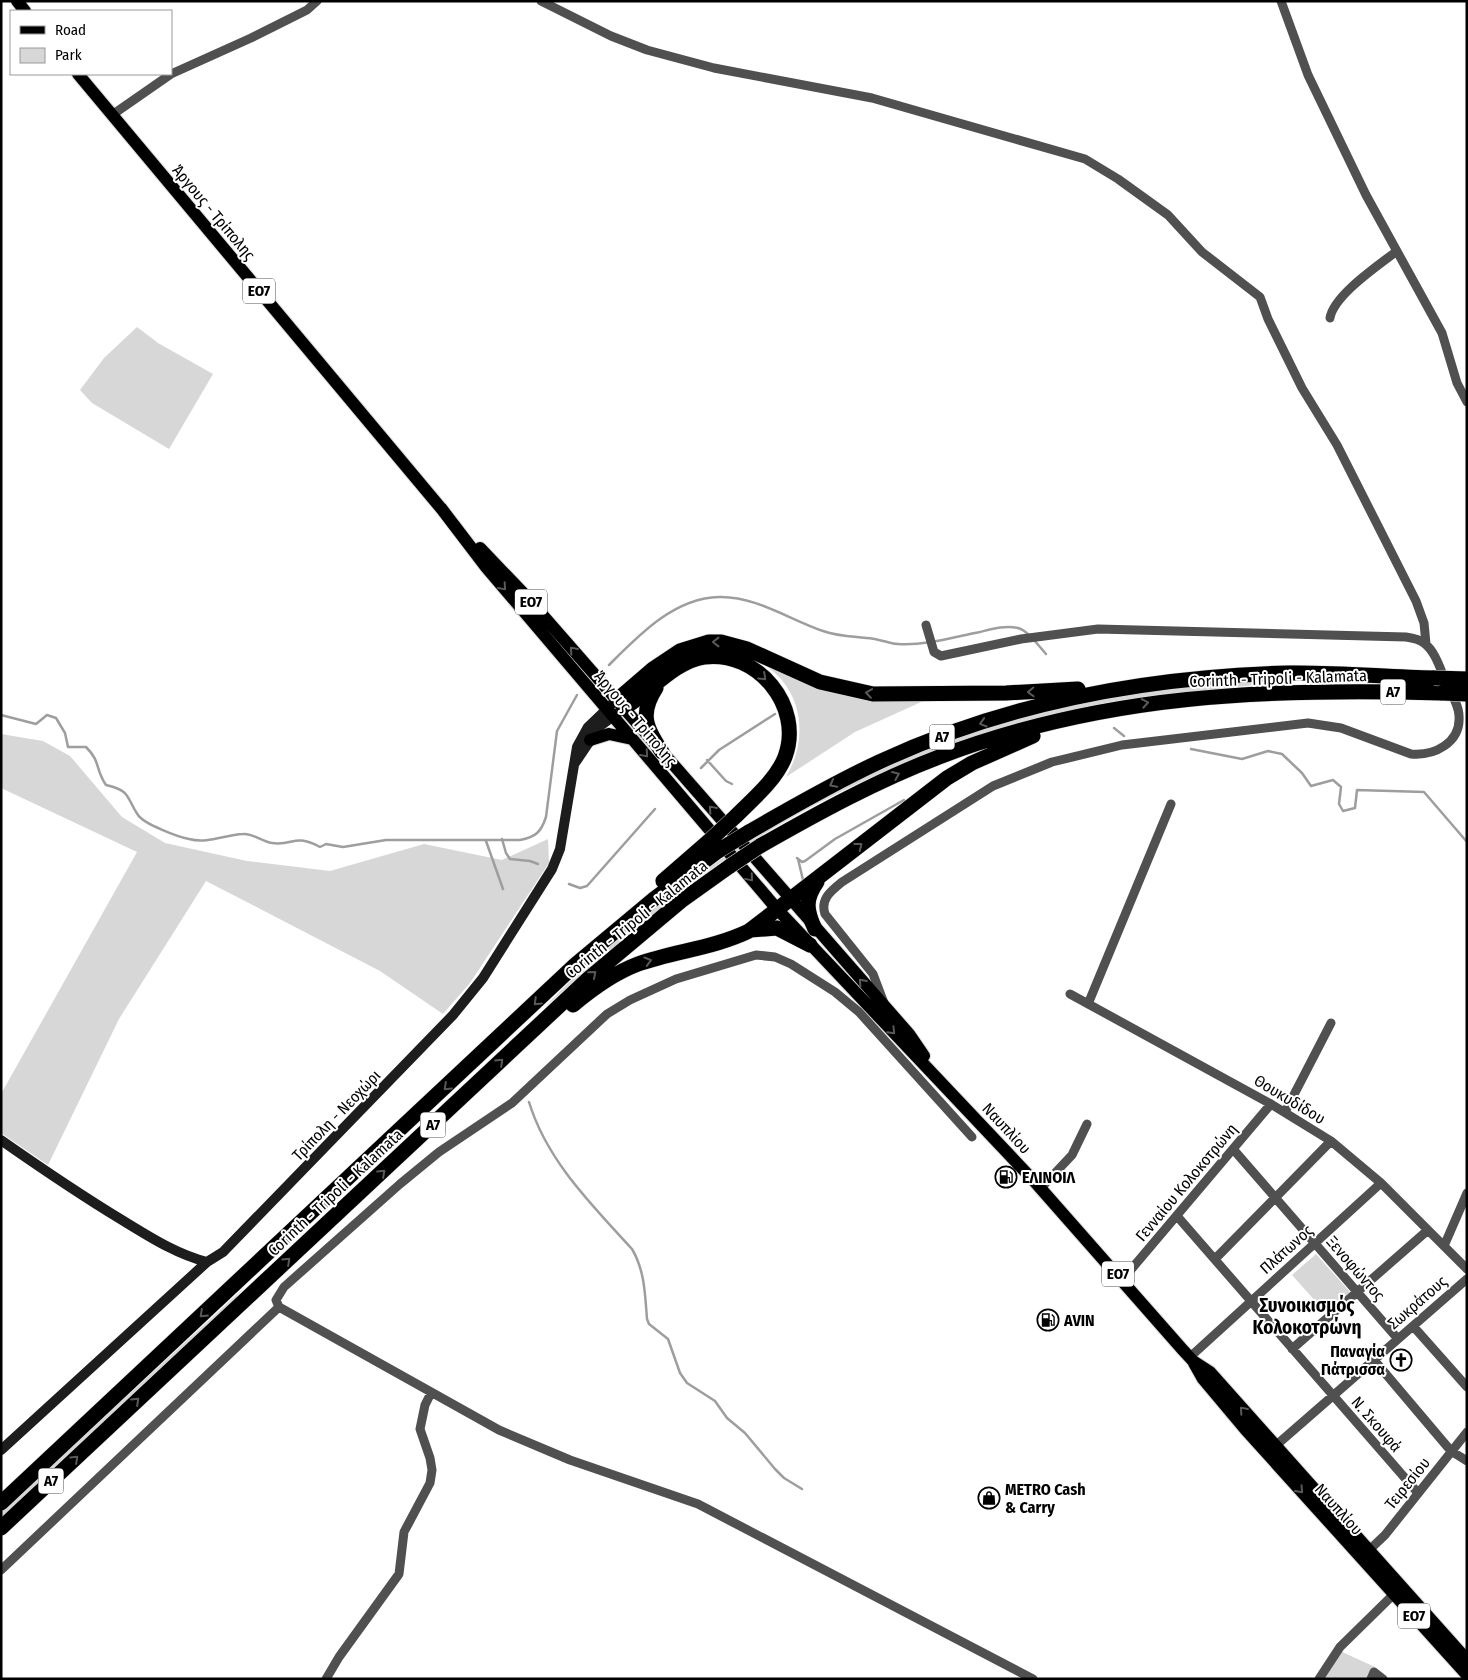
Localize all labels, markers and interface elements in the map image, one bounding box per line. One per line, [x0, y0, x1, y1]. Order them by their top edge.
legend [10, 10, 172, 75]
text: Road [55, 21, 86, 39]
text: Park [55, 46, 82, 64]
street label: Άργους - Τρίπολης [168, 161, 259, 264]
road number: ΕΟ7 [243, 278, 275, 304]
one-way arrow [498, 582, 507, 591]
road number: ΕΟ7 [515, 590, 547, 614]
one-way arrow [712, 637, 720, 647]
one-way arrow [570, 647, 579, 656]
street label: Corinth - Tripoli - Kalamata [1189, 666, 1367, 691]
street label: Άργους - Τρίπολης [590, 667, 681, 770]
one-way arrow [758, 671, 767, 680]
road number: Α7 [1380, 680, 1406, 704]
one-way arrow [1027, 687, 1035, 698]
one-way arrow [865, 688, 873, 698]
one-way arrow [1142, 698, 1150, 709]
one-way arrow [979, 717, 988, 727]
road number: Α7 [930, 724, 954, 750]
one-way arrow [639, 748, 648, 757]
one-way arrow [891, 770, 900, 781]
one-way arrow [829, 778, 838, 788]
one-way arrow [709, 806, 718, 815]
one-way arrow [853, 843, 863, 852]
street label: Corinth - Tripoli - Kalamata [561, 856, 711, 983]
one-way arrow [744, 872, 753, 881]
one-way arrow [644, 957, 652, 967]
one-way arrow [588, 971, 597, 980]
one-way arrow [859, 978, 868, 987]
one-way arrow [534, 996, 543, 1005]
one-way arrow [886, 1025, 895, 1034]
one-way arrow [495, 1059, 504, 1068]
street label: Τρίπολη - Νεοχώρι [288, 1066, 385, 1165]
street label: Θουκυδίδου [1251, 1071, 1329, 1128]
one-way arrow [444, 1081, 453, 1090]
street label: Ναυπλίου [978, 1099, 1035, 1158]
road number: Α7 [420, 1112, 446, 1138]
street label: Γενναίου Κολοκοτρώνη [1132, 1120, 1241, 1245]
street label: Corinth - Tripoli - Kalamata [264, 1125, 407, 1260]
fuel station icon: ΕΛΙΝΟΙΛ [994, 1165, 1018, 1189]
place label: ΕΛΙΝΟΙΛ [1022, 1168, 1076, 1187]
one-way arrow [376, 1170, 385, 1179]
street label: Πλάτωνος [1256, 1221, 1317, 1278]
street label: Ξενοφώντος [1322, 1232, 1389, 1305]
one-way arrow [281, 1258, 290, 1267]
road number: ΕΟ7 [1102, 1262, 1134, 1286]
street label: Σωκράτους [1384, 1271, 1451, 1333]
district label: Συνοικισμός Κολοκοτρώνη [1253, 1294, 1361, 1339]
one-way arrow [200, 1308, 209, 1317]
fuel station icon: AVIN [1036, 1308, 1060, 1332]
place label: AVIN [1063, 1311, 1095, 1330]
place label: Παναγία Γιάτρισσα [1321, 1342, 1385, 1379]
church icon: Παναγία Γιάτρισσα [1389, 1348, 1413, 1372]
street label: Ν. Σκουφά [1347, 1393, 1406, 1456]
one-way arrow [131, 1398, 140, 1407]
one-way arrow [1240, 1406, 1249, 1415]
street label: Τειρεσίου [1381, 1454, 1434, 1513]
one-way arrow [70, 1456, 79, 1465]
road number: Α7 [38, 1468, 64, 1494]
place label: METRO Cash & Carry [1005, 1480, 1086, 1517]
street label: Ναυπλίου [1311, 1480, 1367, 1539]
one-way arrow [1294, 1484, 1303, 1493]
shop icon: METRO Cash & Carry [977, 1486, 1001, 1510]
road number: ΕΟ7 [1398, 1604, 1430, 1628]

